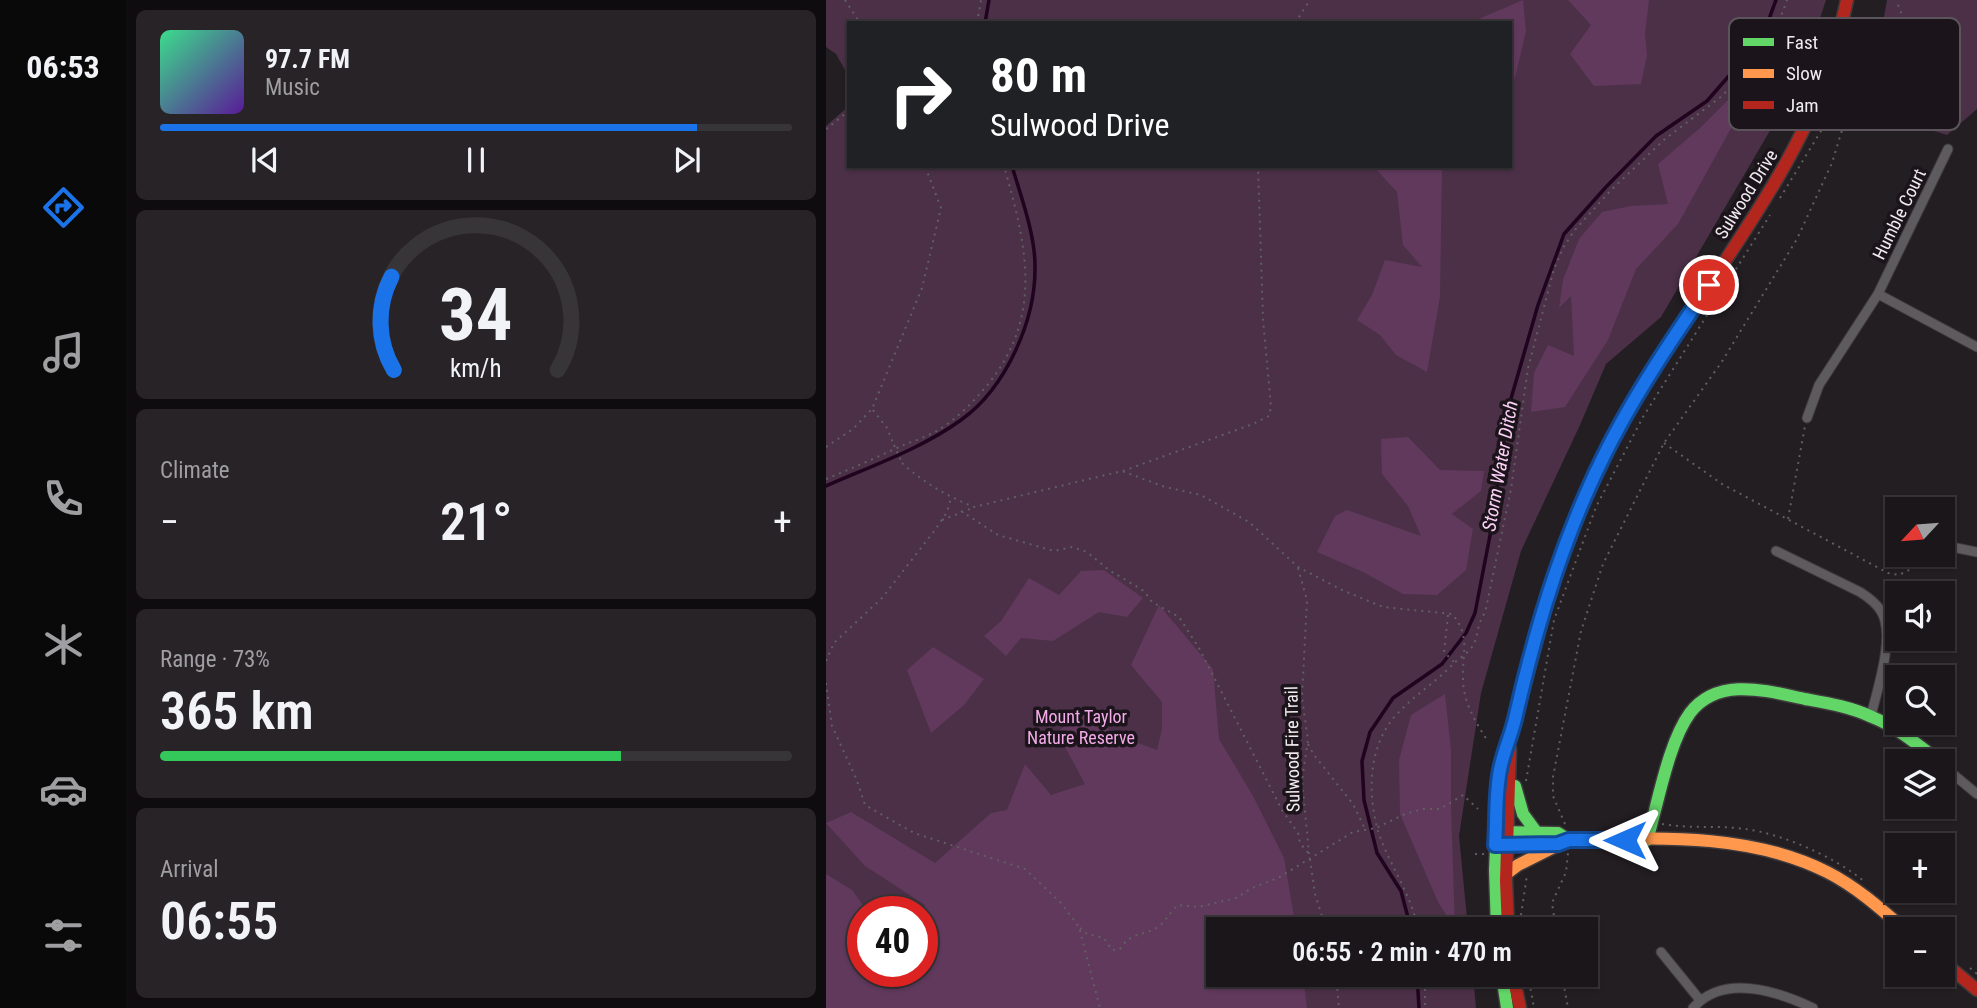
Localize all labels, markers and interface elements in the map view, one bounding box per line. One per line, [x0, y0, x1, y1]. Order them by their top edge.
legend [1729, 18, 1960, 130]
text: Fast [1786, 31, 1818, 54]
text: 97.7 FM [265, 44, 350, 74]
text: 80 m [990, 47, 1087, 104]
text: 06:53 [26, 48, 100, 86]
icon: right [875, 49, 966, 140]
text: Slow [1786, 62, 1822, 85]
text: Music [265, 74, 320, 101]
text: Jam [1786, 94, 1819, 117]
text: Sulwood Drive [990, 106, 1169, 144]
icon: previous [246, 141, 284, 179]
icon: pause [457, 141, 495, 179]
icon: next [668, 141, 706, 179]
street label: Sulwood Drive [1710, 146, 1782, 242]
street label: Humble Court [1868, 165, 1930, 263]
icon: directions [39, 183, 88, 232]
pin [1679, 255, 1739, 315]
icon: arrive [1690, 266, 1728, 304]
text: 34 [439, 273, 513, 359]
icon: music [39, 328, 88, 377]
text: km/h [450, 354, 502, 383]
water label: Storm Water Ditch [1477, 399, 1523, 533]
text: Climate [160, 457, 230, 484]
icon: phone [39, 474, 88, 523]
text: 21° [440, 492, 512, 553]
north arrow [1885, 497, 1955, 567]
map controls [1885, 497, 1955, 987]
text: − [160, 500, 179, 544]
text: + [773, 500, 792, 544]
button: sound [1885, 581, 1955, 651]
icon: climate [39, 620, 88, 669]
text: Range · 73% [160, 646, 270, 673]
button: search [1885, 665, 1955, 735]
text: 365 km [160, 681, 314, 742]
street label: Sulwood Fire Trail [1280, 686, 1304, 812]
park label: Mount Taylor Nature Reserve [1027, 706, 1135, 748]
button: layers [1885, 749, 1955, 819]
icon: car [39, 765, 88, 814]
position arrow [1588, 803, 1662, 877]
button: + [1885, 833, 1955, 903]
text: Arrival [160, 856, 219, 883]
text: 06:55 [160, 891, 278, 952]
speed limit sign: 40 [847, 896, 938, 987]
icon: filters [39, 911, 88, 960]
button: − [1885, 917, 1955, 987]
text: 06:55 · 2 min · 470 m [1292, 937, 1512, 967]

